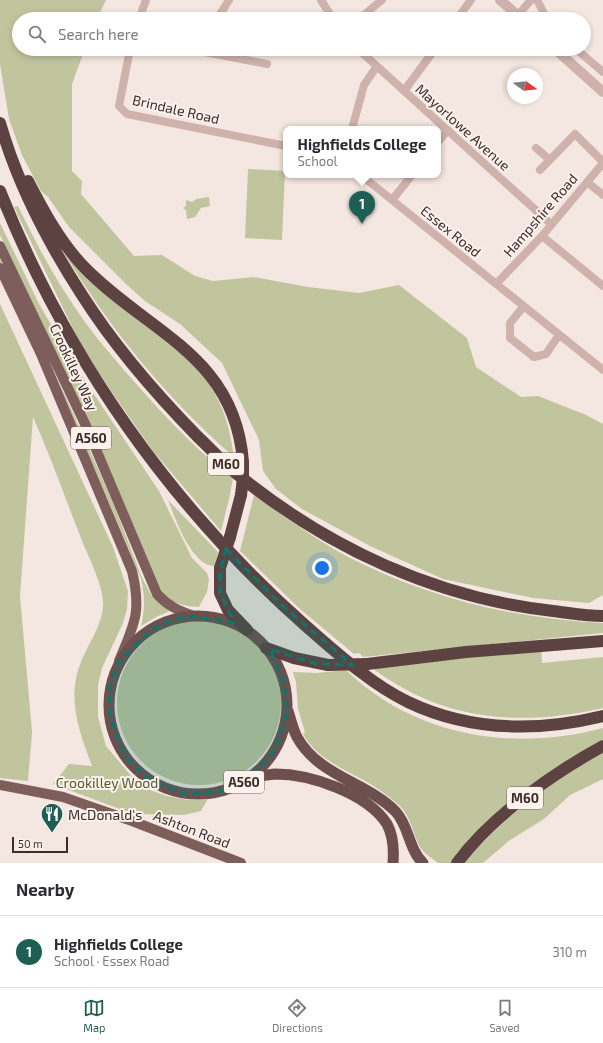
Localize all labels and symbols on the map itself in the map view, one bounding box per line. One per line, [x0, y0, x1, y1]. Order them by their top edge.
north arrow [507, 68, 543, 104]
street label: Mayorlowe Avenue [412, 80, 514, 174]
street label: Brindale Road [131, 91, 221, 127]
street label: Hampshire Road [499, 170, 581, 260]
pin: 1 [349, 191, 375, 224]
street label: Essex Road [418, 202, 484, 260]
street label: Crookilley Way [46, 321, 102, 414]
road number: A560 [71, 427, 111, 449]
road number: M60 [208, 453, 244, 475]
your location [312, 558, 332, 578]
road number: A560 [224, 771, 264, 793]
park label: Crookilley Wood [56, 774, 158, 791]
road number: M60 [507, 787, 543, 809]
restaurant icon: McDonald's [39, 801, 65, 834]
place label: McDonald's [68, 806, 142, 823]
street label: Ashton Road [151, 807, 233, 851]
scale bar [12, 835, 68, 854]

